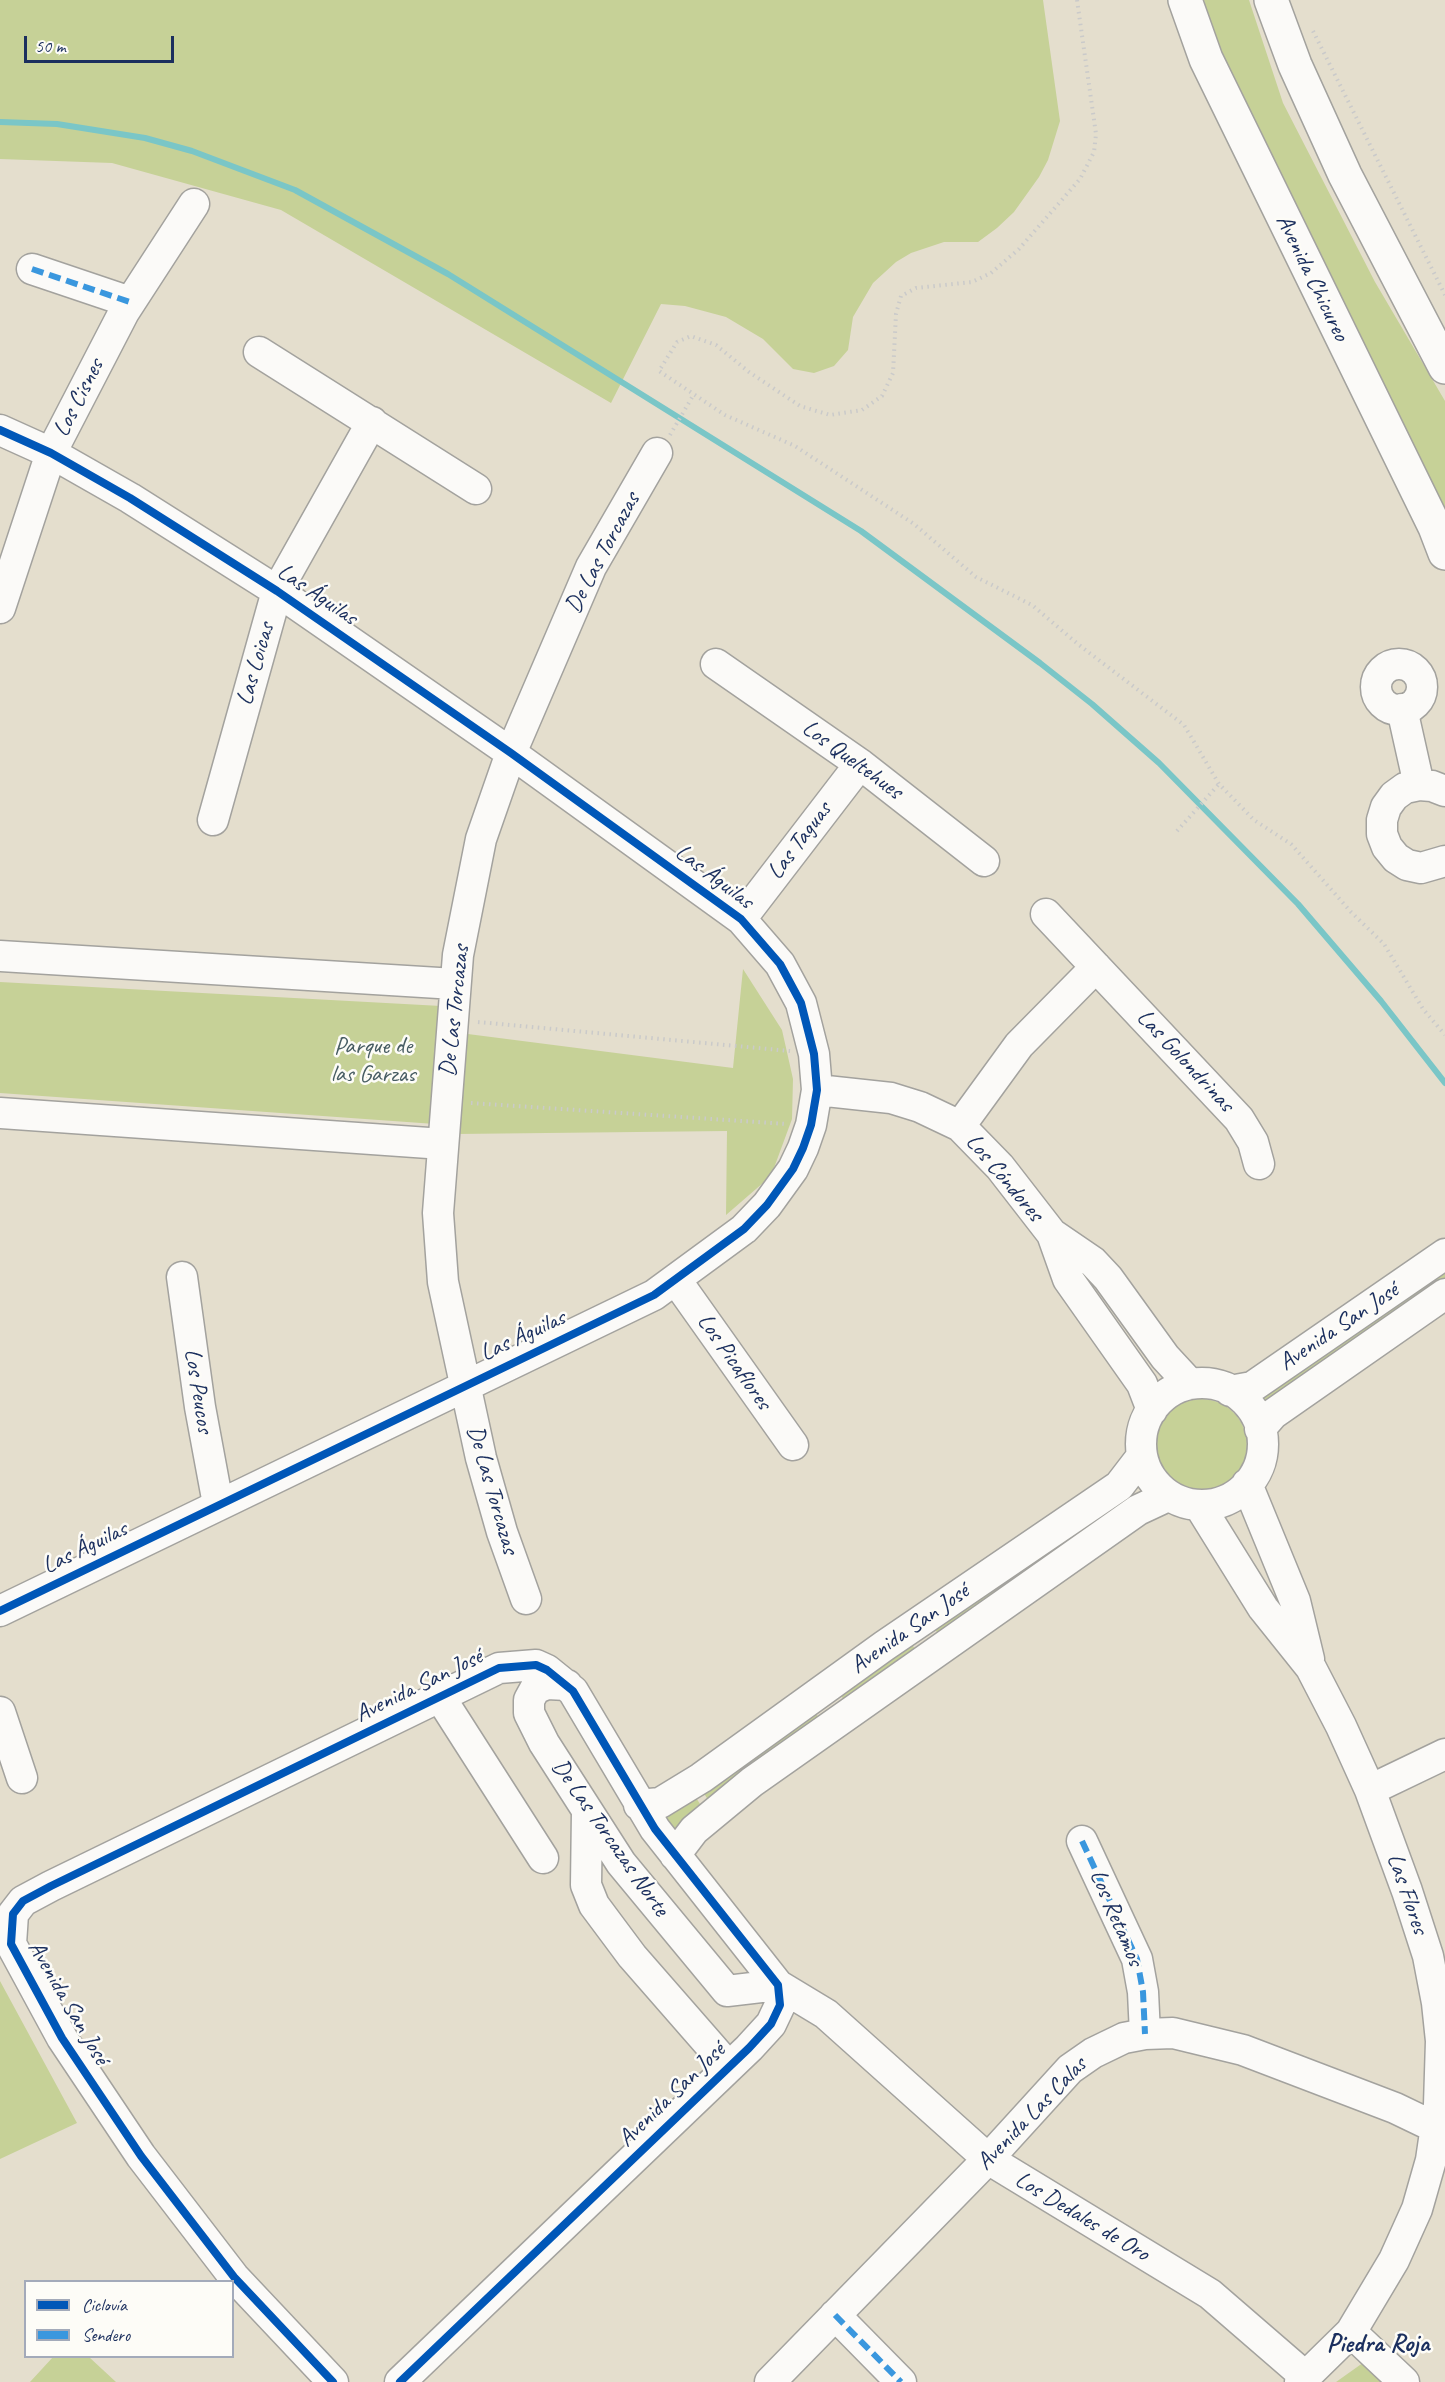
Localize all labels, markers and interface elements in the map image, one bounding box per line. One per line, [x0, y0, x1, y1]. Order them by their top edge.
scale bar [27, 24, 177, 62]
text: 50 m [35, 35, 66, 57]
street label: Avenida Chicureo [1269, 210, 1355, 346]
street label: Los Cisnes [47, 354, 111, 442]
street label: De Las Torcazas [559, 488, 647, 618]
street label: Las Águilas [271, 558, 363, 632]
street label: Las Loicas [231, 619, 281, 709]
street label: Los Queltehues [796, 714, 908, 806]
street label: Las Taguas [762, 797, 838, 885]
street label: Las Águilas [669, 838, 759, 916]
street label: De Las Torcazas [434, 944, 476, 1078]
street label: Las Golondrinas [1130, 1004, 1240, 1118]
park label: Parque de las Garzas [331, 1033, 415, 1089]
street label: Los Cóndores [959, 1128, 1049, 1228]
street label: Avenida San José [1274, 1276, 1404, 1378]
street label: Las Águilas [476, 1304, 570, 1368]
street label: Los Picaflores [690, 1308, 778, 1416]
street label: Los Peucos [177, 1347, 219, 1435]
street label: De Las Torcazas [460, 1423, 524, 1557]
street label: Las Águilas [38, 1515, 132, 1581]
street label: Avenida San José [845, 1578, 975, 1680]
street label: Avenida San José [351, 1643, 487, 1729]
street label: De Las Torcazas Norte [545, 1754, 675, 1922]
street label: Las Flores [1380, 1850, 1434, 1938]
street label: Los Retamos [1083, 1865, 1149, 1971]
street label: Avenida San José [21, 1936, 115, 2070]
street label: Avenida San José [612, 2037, 732, 2153]
street label: Avenida Las Calas [971, 2051, 1093, 2177]
street label: Los Dedales de Oro [1010, 2166, 1154, 2268]
legend [24, 2280, 234, 2358]
text: Ciclovía [82, 2294, 127, 2316]
text: Sendero [82, 2324, 130, 2346]
district label: Piedra Roja [1327, 2328, 1429, 2360]

